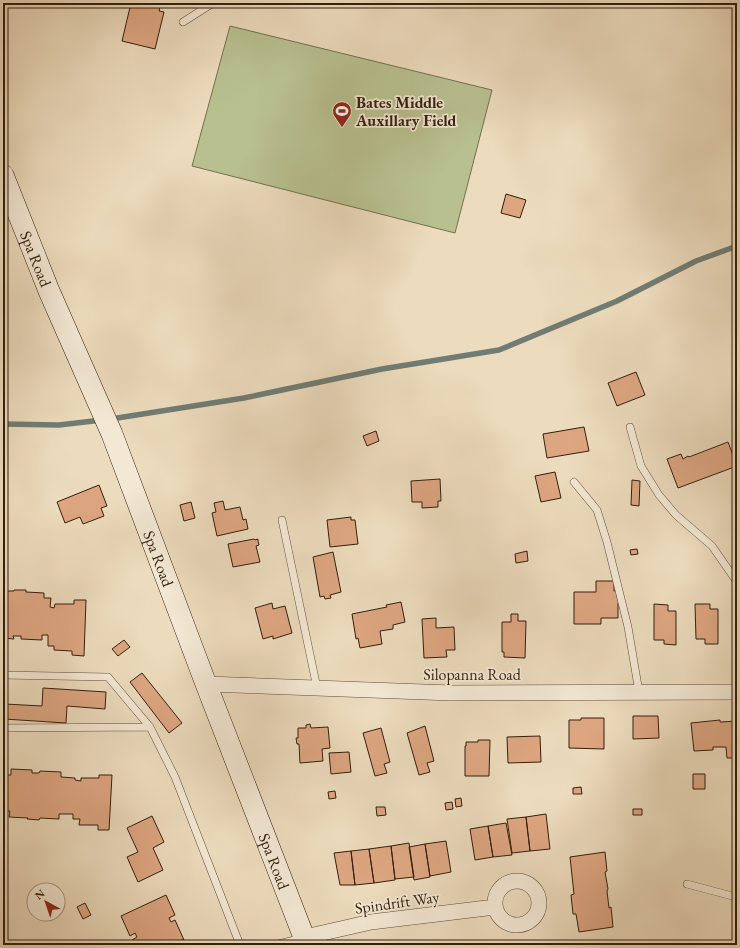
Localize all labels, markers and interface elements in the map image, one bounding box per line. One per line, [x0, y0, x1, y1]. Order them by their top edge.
place label: Bates Middle Auxillary Field [355, 92, 457, 131]
sports icon: Bates Middle Auxillary Field [331, 100, 353, 128]
street label: Spa Road [15, 228, 57, 291]
street label: Spa Road [138, 528, 179, 591]
street label: Silopanna Road [423, 664, 522, 685]
street label: Spa Road [254, 830, 295, 893]
north arrow [26, 882, 66, 922]
text: N [32, 886, 48, 903]
street label: Spindrift Way [353, 886, 442, 919]

